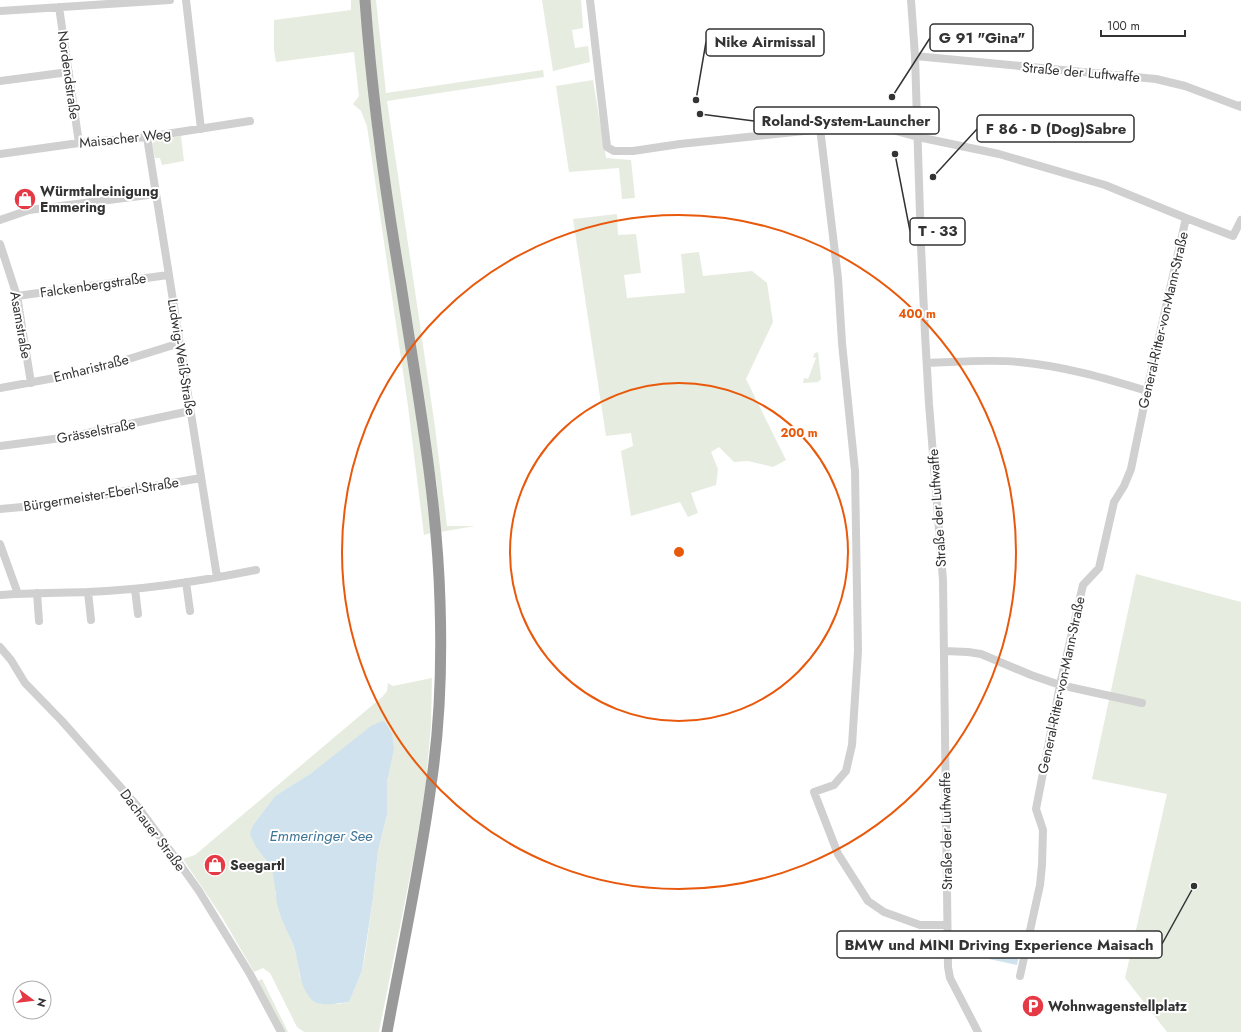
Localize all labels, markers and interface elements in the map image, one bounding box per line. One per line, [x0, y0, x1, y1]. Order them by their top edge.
scale bar [1101, 12, 1185, 38]
text: 100 m [1107, 17, 1140, 35]
callout: G 91 "Gina" [930, 24, 1033, 51]
text: G 91 "Gina" [939, 27, 1026, 49]
street label: Nordendstraße [53, 29, 85, 121]
callout: Nike Airmissal [706, 29, 824, 56]
text: Nike Airmissal [714, 31, 816, 53]
street label: Straße der Luftwaffe [1021, 57, 1141, 87]
callout: Roland-System-Launcher [754, 107, 939, 134]
text: Roland-System-Launcher [762, 110, 931, 132]
callout: F 86 - D (Dog)Sabre [977, 115, 1134, 142]
text: F 86 - D (Dog)Sabre [986, 118, 1127, 140]
street label: Maisacher Weg [78, 123, 172, 153]
place label: Würmtalreinigung Emmering [40, 181, 159, 217]
shop icon: Würmtalreinigung Emmering [12, 186, 38, 212]
callout: T - 33 [910, 218, 965, 245]
text: T - 33 [918, 220, 958, 242]
street label: General-Ritter-von-Mann-Straße [1133, 230, 1193, 410]
street label: Falckenbergstraße [39, 268, 147, 302]
street label: Asamstraße [5, 290, 37, 360]
street label: Ludwig-Weiß-Straße [163, 297, 201, 417]
text: 400 m [898, 305, 936, 323]
street label: Emharistraße [51, 349, 131, 387]
street label: Grässelstraße [55, 414, 137, 448]
text: 200 m [780, 424, 818, 442]
street label: Straße der Luftwaffe [923, 448, 951, 568]
street label: Bürgermeister-Eberl-Straße [22, 472, 180, 516]
centre of rings [672, 545, 686, 559]
street label: General-Ritter-von-Mann-Straße [1032, 595, 1090, 775]
street label: Straße der Luftwaffe [935, 772, 957, 890]
street label: Dachauer Straße [115, 785, 191, 875]
water label: Emmeringer See [270, 825, 373, 847]
shop icon: Seegartl [202, 852, 228, 878]
place label: Seegartl [230, 855, 285, 875]
callout: BMW und MINI Driving Experience Maisach [837, 931, 1162, 958]
text: BMW und MINI Driving Experience Maisach [844, 934, 1154, 956]
north arrow [12, 980, 52, 1020]
parking icon: Wohnwagenstellplatz [1020, 993, 1046, 1019]
text: N [33, 996, 51, 1009]
place label: Wohnwagenstellplatz [1048, 996, 1188, 1016]

